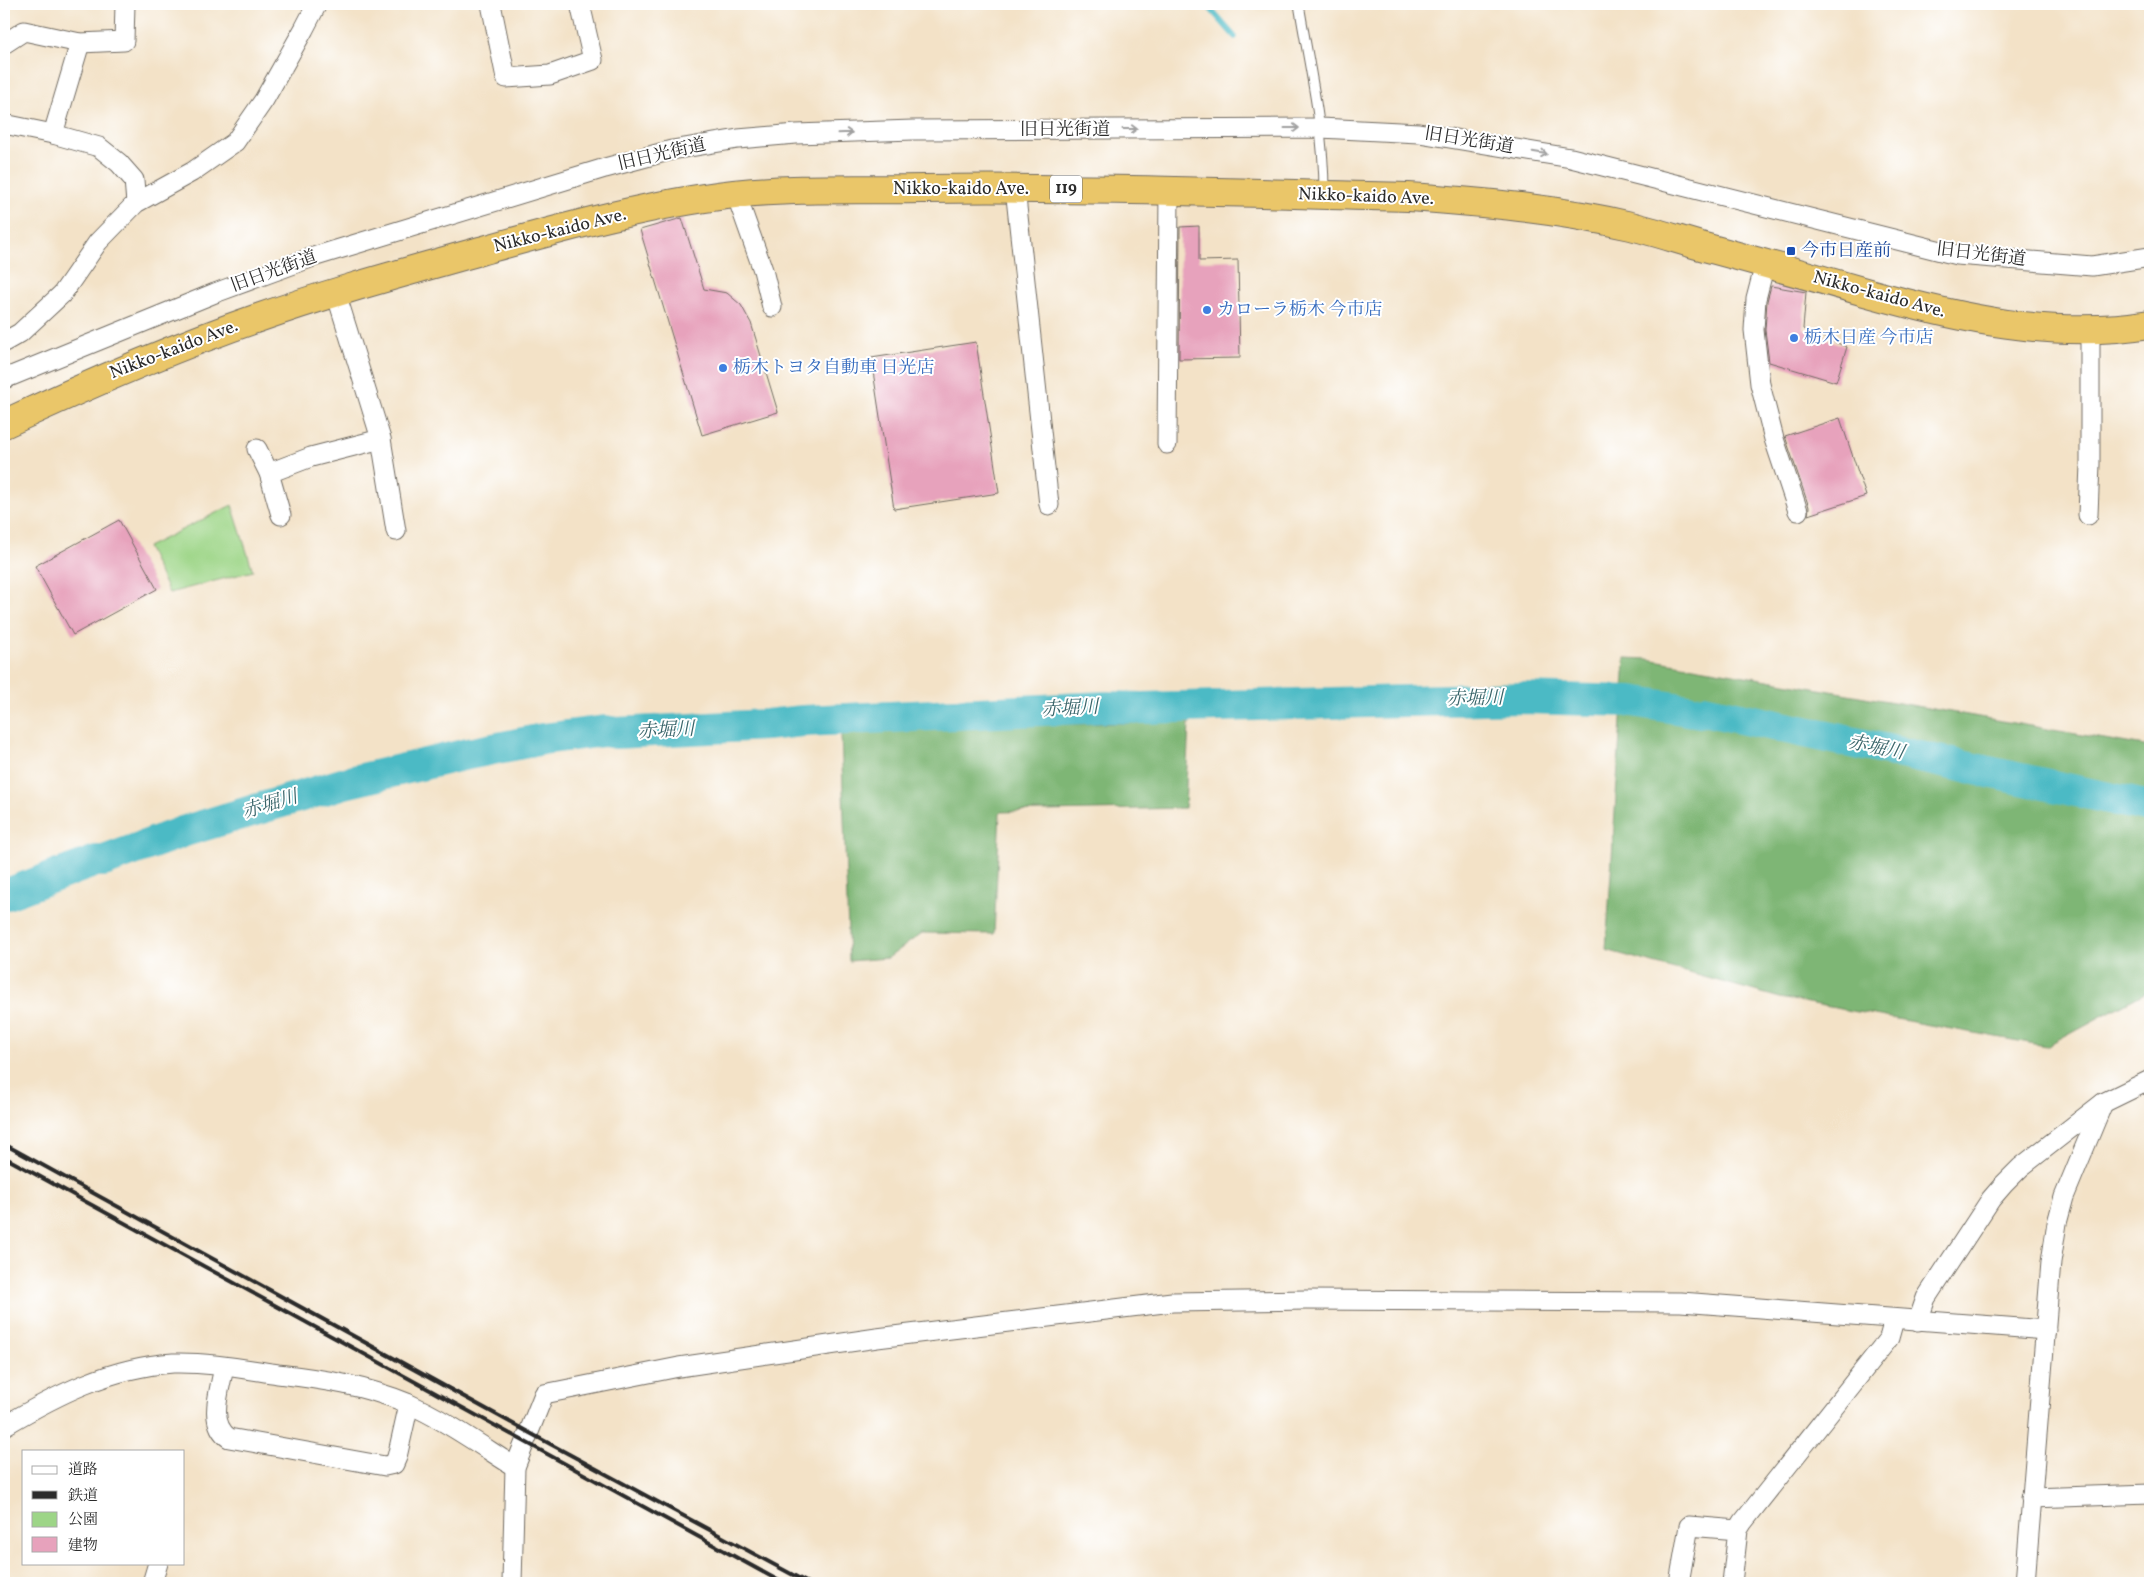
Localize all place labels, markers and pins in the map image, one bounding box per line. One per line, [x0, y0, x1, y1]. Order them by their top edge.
place label: 今市日産前 [1801, 239, 1891, 264]
marker: 今市日産前 [1785, 245, 1797, 257]
place label: カローラ栃木 今市店 [1217, 298, 1383, 323]
marker: カローラ栃木 今市店 [1201, 304, 1213, 316]
place label: 栃木日産 今市店 [1804, 326, 1934, 351]
marker: 栃木日産 今市店 [1788, 332, 1800, 344]
place label: 栃木トヨタ自動車 日光店 [733, 356, 935, 381]
marker: 栃木トヨタ自動車 日光店 [717, 362, 729, 374]

